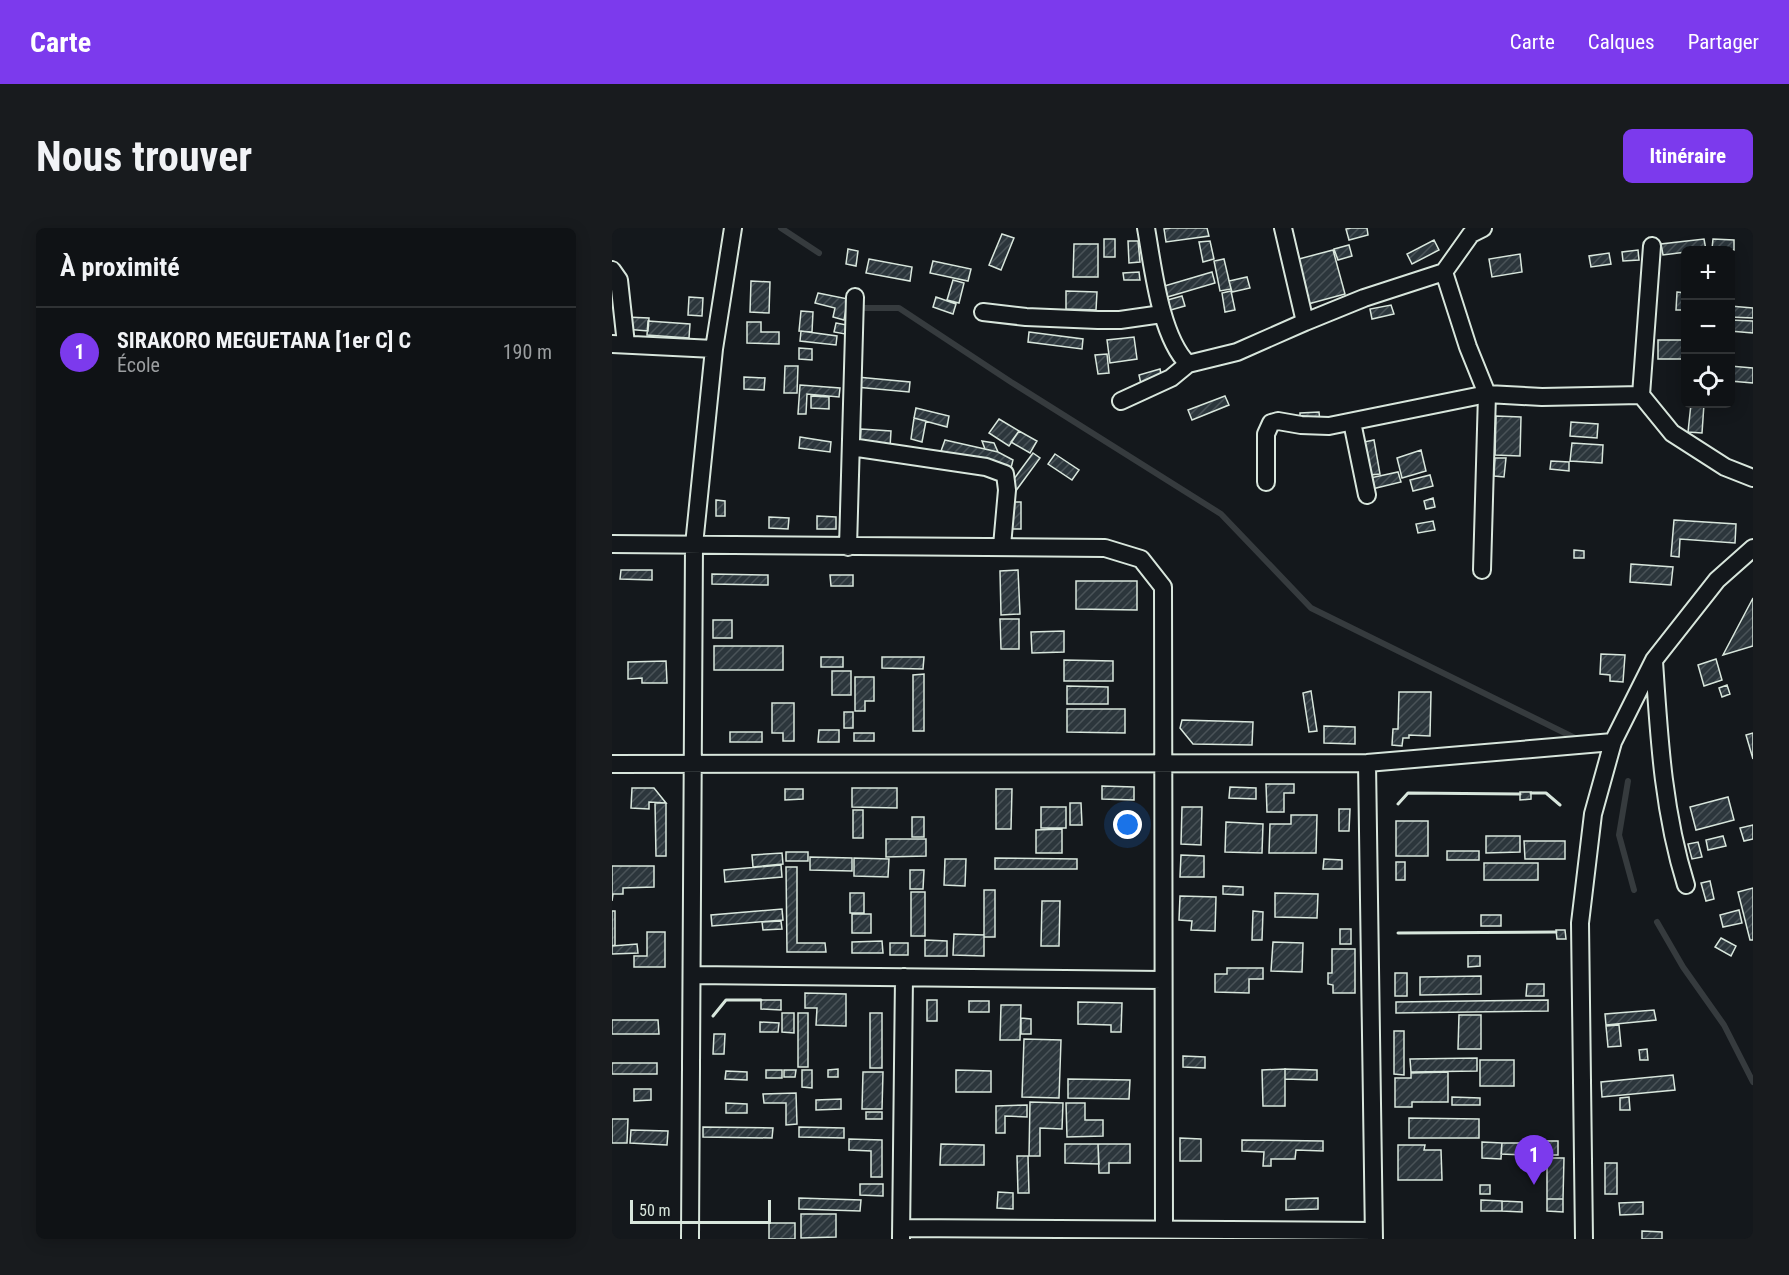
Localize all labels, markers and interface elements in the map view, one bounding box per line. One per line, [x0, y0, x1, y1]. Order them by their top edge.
text: Carte [30, 26, 91, 59]
text: Carte [1510, 30, 1555, 54]
text: Calques [1588, 30, 1655, 54]
text: Partager [1688, 30, 1759, 54]
button: Itinéraire [1623, 129, 1753, 183]
text: Nous trouver [36, 132, 252, 181]
map controls [1681, 246, 1735, 408]
button: + [1681, 246, 1735, 300]
text: À proximité [60, 252, 180, 282]
button: − [1681, 300, 1735, 354]
text: SIRAKORO MEGUETANA [1er C] C [117, 328, 411, 353]
text: 1 [74, 340, 85, 364]
text: 190 m [503, 340, 552, 364]
text: École [117, 353, 160, 377]
button: locate [1681, 354, 1735, 408]
your location [1113, 810, 1142, 839]
pin: 1 [1514, 1136, 1554, 1185]
scale bar [630, 1197, 771, 1224]
text: 50 m [639, 1201, 671, 1220]

